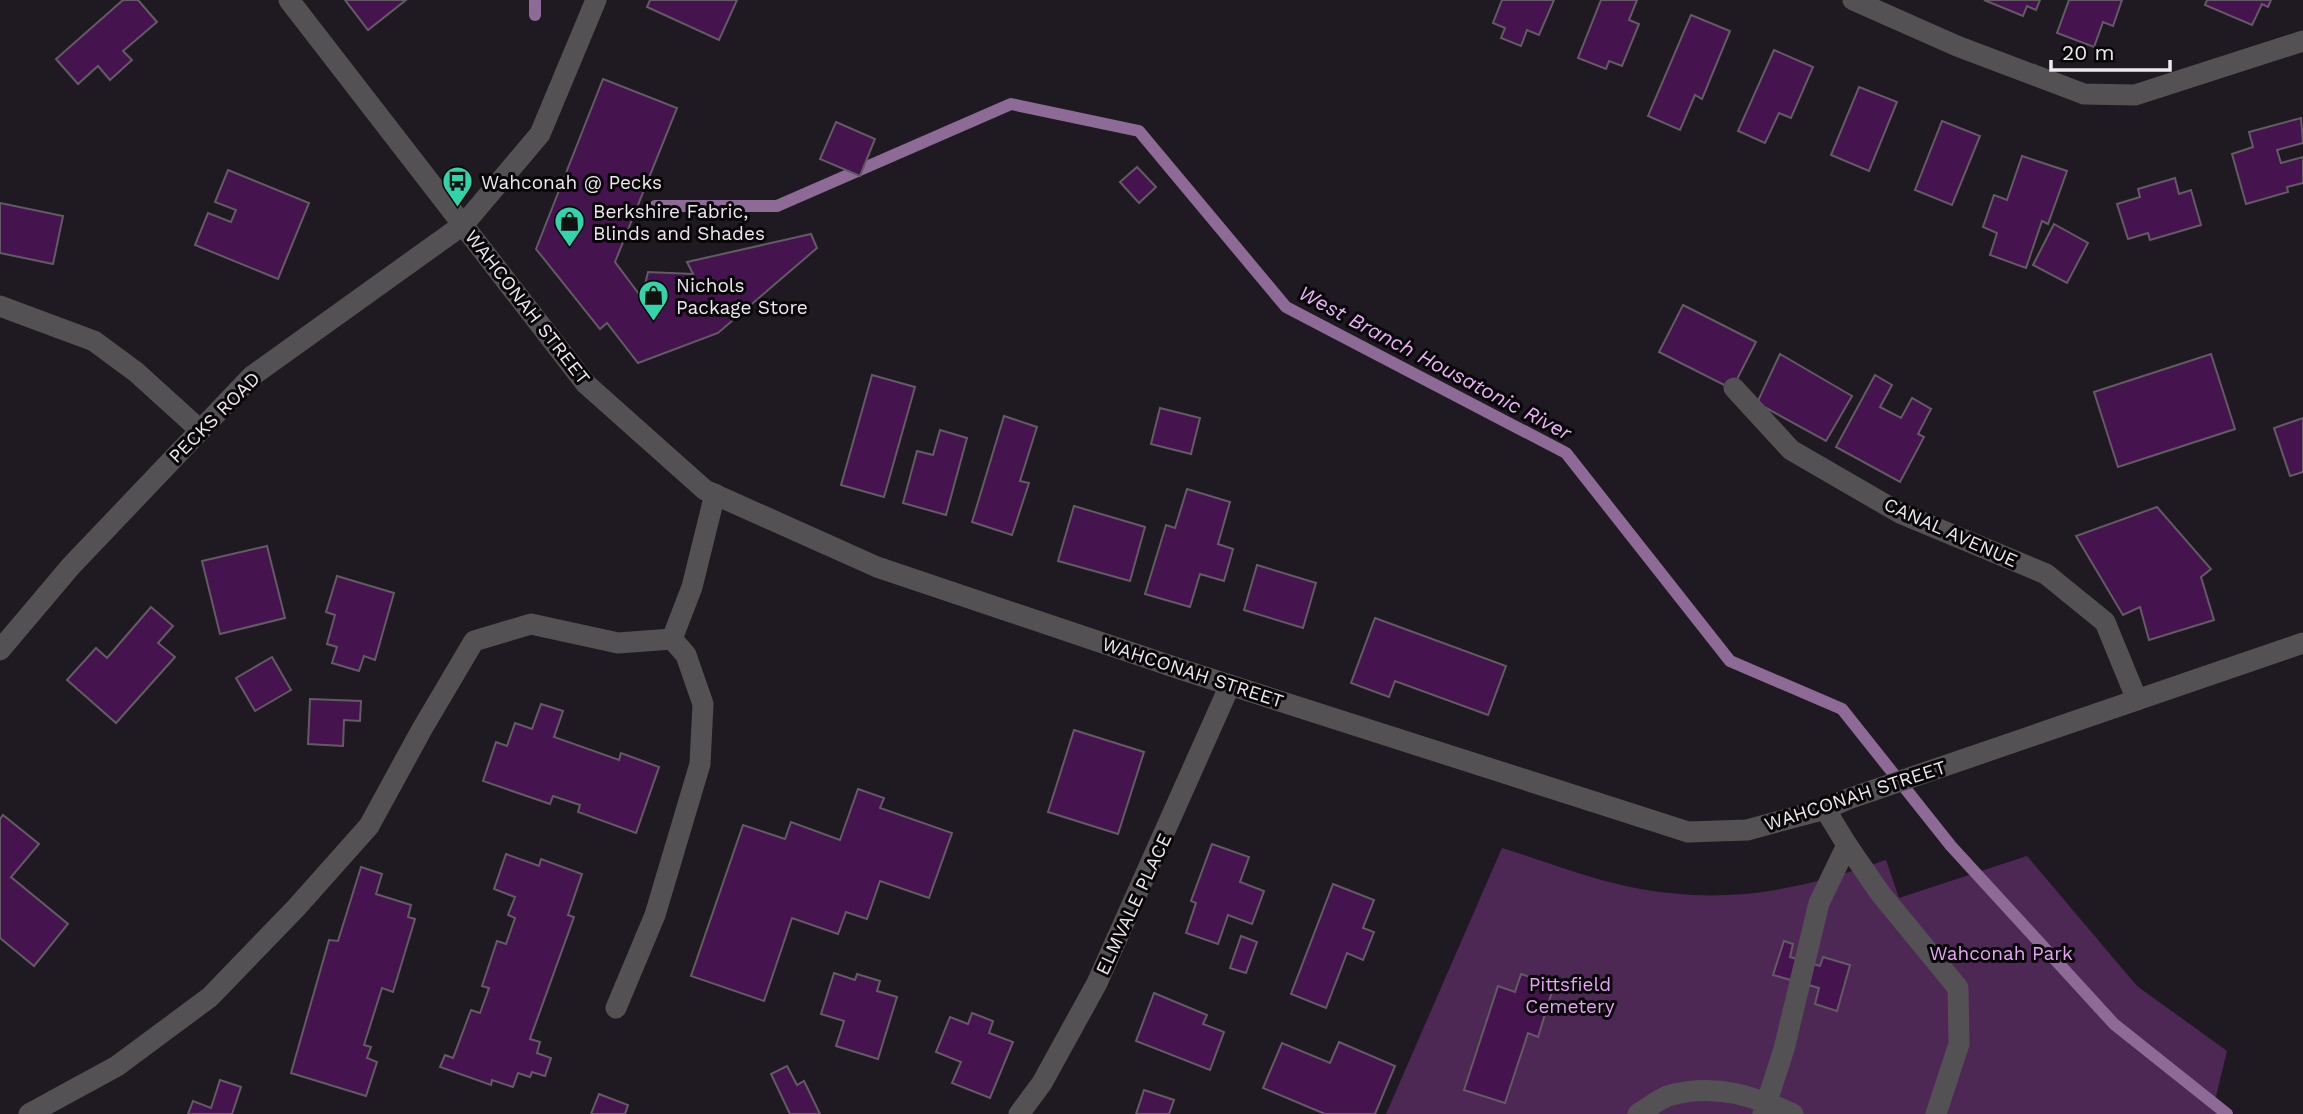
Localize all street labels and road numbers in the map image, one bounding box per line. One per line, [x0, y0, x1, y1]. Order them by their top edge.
street label: WAHCONAH STREET [460, 226, 595, 389]
street label: PECKS ROAD [164, 367, 265, 468]
street label: CANAL AVENUE [1880, 493, 2021, 572]
street label: WAHCONAH STREET [1099, 632, 1287, 713]
street label: WAHCONAH STREET [1761, 755, 1949, 836]
street label: ELMVALE PLACE [1091, 830, 1176, 979]

